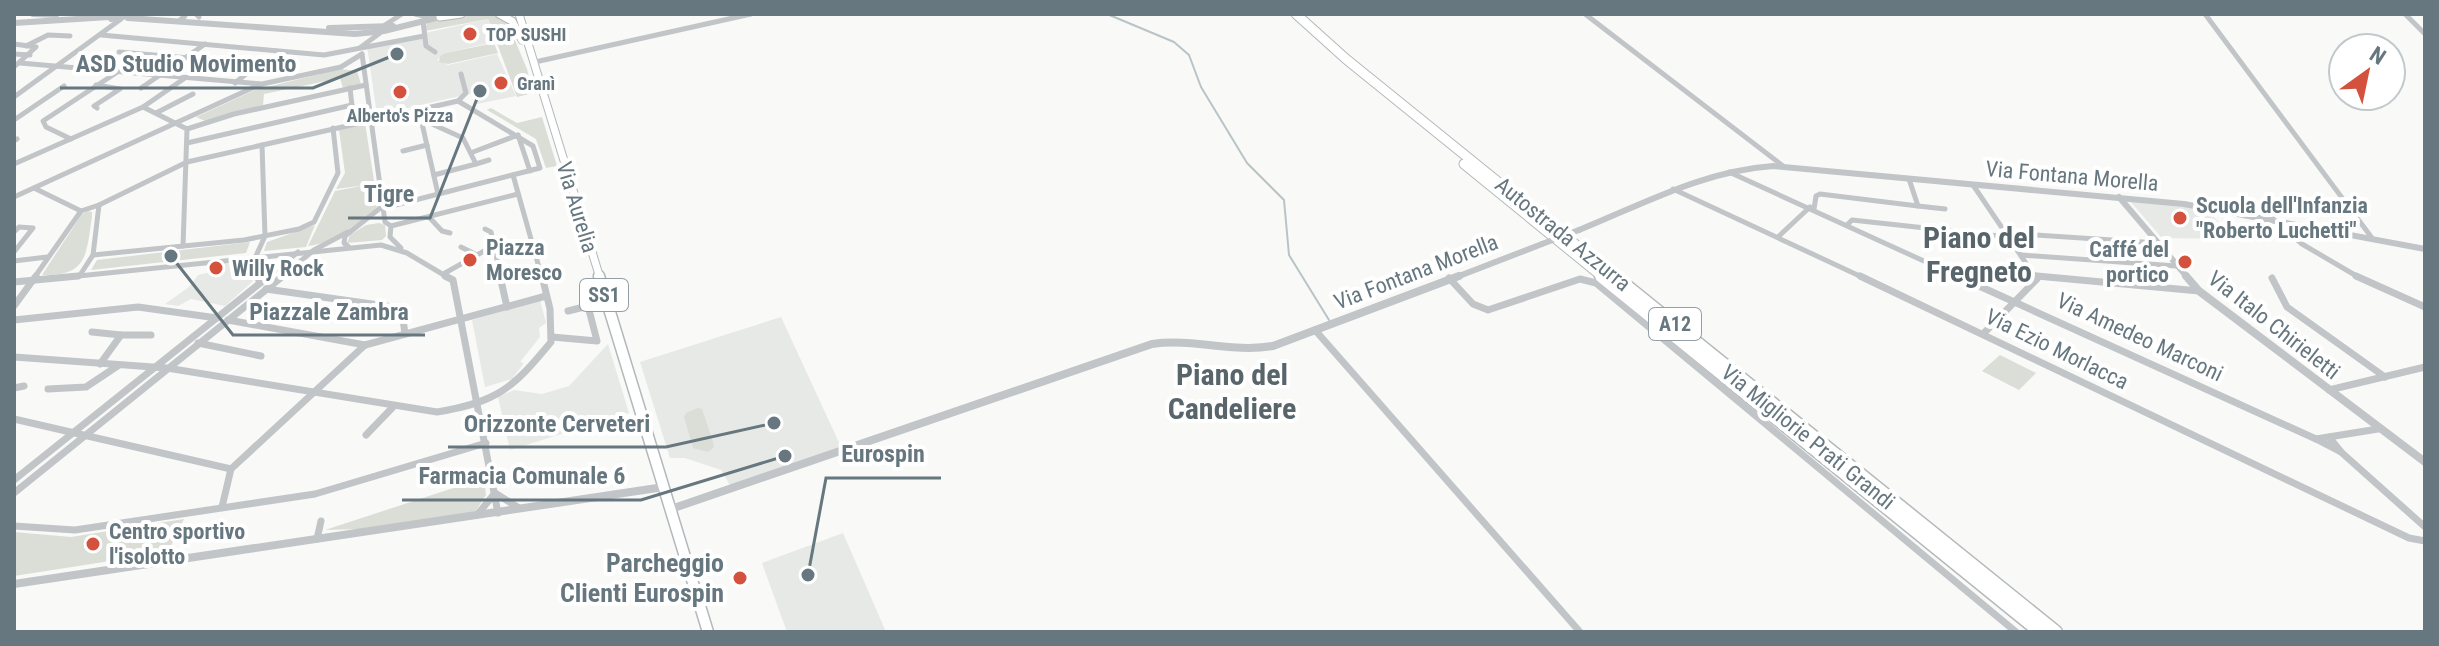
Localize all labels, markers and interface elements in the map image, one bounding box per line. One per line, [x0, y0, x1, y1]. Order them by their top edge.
place label: TOP SUSHI [486, 24, 566, 45]
marker: TOP SUSHI [461, 25, 479, 43]
north arrow [2327, 32, 2407, 112]
callout: ASD Studio Movimento [60, 40, 313, 88]
text: N [2365, 41, 2390, 70]
text: ASD Studio Movimento [76, 50, 296, 78]
place label: Granì [517, 73, 555, 94]
marker: Granì [492, 74, 510, 92]
marker: Alberto's Pizza [391, 83, 409, 101]
place label: Alberto's Pizza [347, 105, 453, 126]
street label: Via Fontana Morella [1985, 156, 2159, 196]
street label: Via Aurelia [551, 159, 603, 255]
callout: Tigre [348, 170, 430, 218]
street label: Autostrada Azzurra [1490, 172, 1636, 296]
text: Tigre [364, 180, 414, 208]
place label: Scuola dell'Infanzia "Roberto Luchetti" [2196, 193, 2368, 243]
marker: Scuola dell'Infanzia "Roberto Luchetti" [2171, 209, 2189, 227]
district label: Piano del Fregneto [1923, 220, 2035, 289]
street label: Via Fontana Morella [1331, 229, 1501, 315]
place label: Piazza Moresco [486, 235, 562, 285]
place label: Caffé del portico [2089, 237, 2169, 287]
marker: Piazza Moresco [461, 251, 479, 269]
marker: Caffé del portico [2176, 253, 2194, 271]
place label: Willy Rock [232, 256, 324, 281]
marker: Willy Rock [207, 259, 225, 277]
street label: Via Italo Chirieletti [2203, 266, 2345, 384]
road number: SS1 [580, 279, 628, 311]
callout: Piazzale Zambra [233, 287, 425, 335]
street label: Via Amedeo Marconi [2053, 288, 2227, 386]
text: Piazzale Zambra [249, 298, 409, 326]
street label: Via Ezio Morlacca [1982, 304, 2132, 394]
road number: A12 [1649, 308, 1701, 340]
district label: Piano del Candeliere [1168, 357, 1296, 426]
street label: Via Migliorie Prati Grandi [1716, 359, 1900, 515]
callout: Orizzonte Cerveteri [448, 399, 666, 447]
text: Orizzonte Cerveteri [464, 410, 650, 438]
callout: Eurospin [826, 430, 941, 478]
text: Eurospin [841, 440, 925, 468]
callout: Farmacia Comunale 6 [402, 452, 641, 500]
text: Farmacia Comunale 6 [419, 462, 625, 490]
place label: Centro sportivo l'isolotto [109, 519, 245, 569]
marker: Centro sportivo l'isolotto [84, 535, 102, 553]
place label: Parcheggio Clienti Eurospin [560, 548, 724, 608]
marker: Parcheggio Clienti Eurospin [731, 569, 749, 587]

